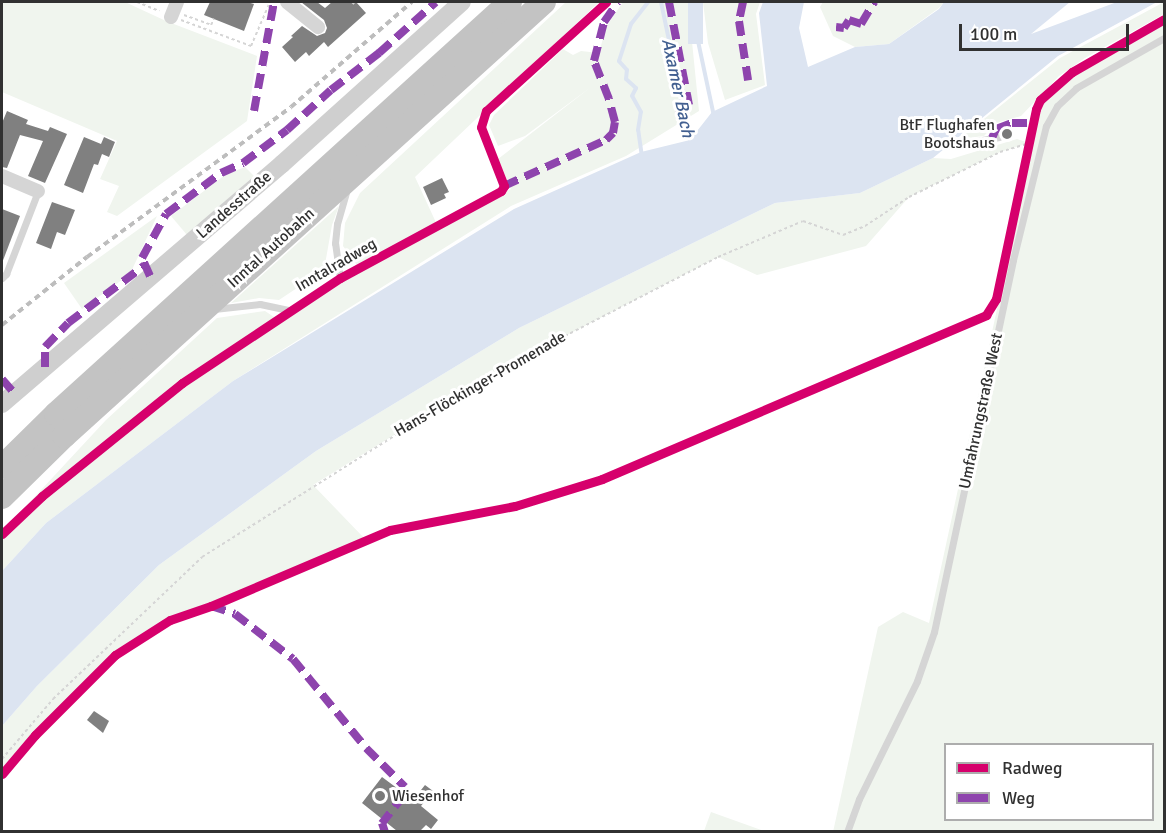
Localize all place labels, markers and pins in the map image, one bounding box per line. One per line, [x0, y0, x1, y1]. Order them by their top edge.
place label: BtF Flughafen Bootshaus [899, 115, 995, 153]
marker: BtF Flughafen Bootshaus [1000, 127, 1014, 141]
place label: Wiesenhof [392, 786, 464, 806]
marker: Wiesenhof [373, 789, 387, 803]

